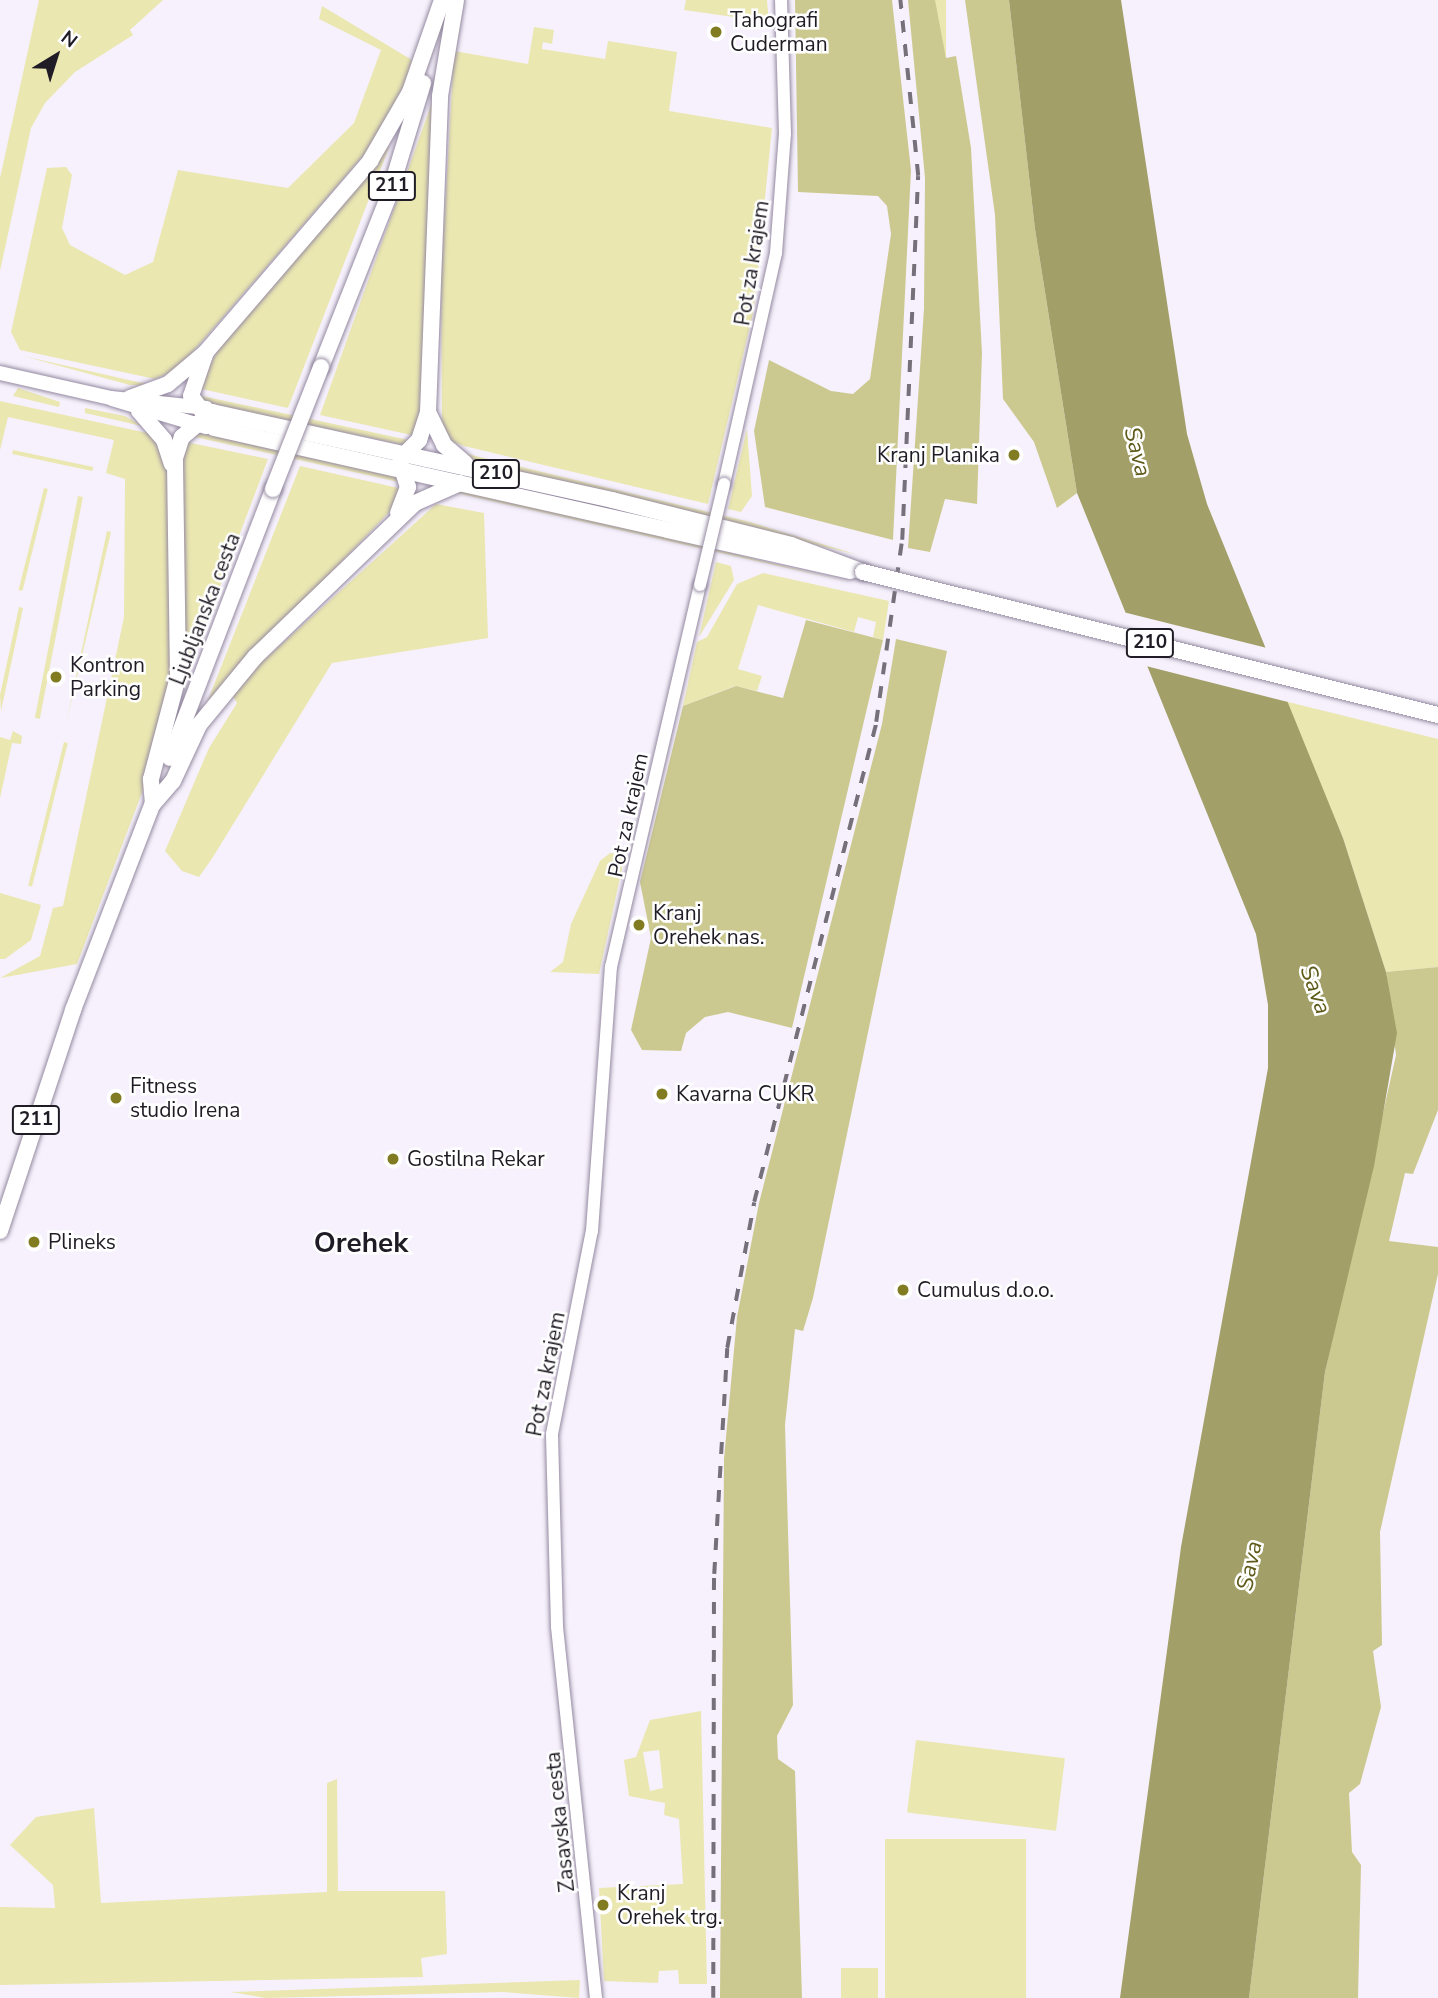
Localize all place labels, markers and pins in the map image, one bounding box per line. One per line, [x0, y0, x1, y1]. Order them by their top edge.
place label: Tahografi Cuderman [730, 7, 828, 57]
marker: Tahografi Cuderman [708, 24, 724, 40]
place label: Kranj Planika [877, 442, 1000, 468]
marker: Kranj Planika [1006, 447, 1022, 463]
place label: Kontron Parking [70, 652, 145, 702]
marker: Kontron Parking [48, 669, 64, 685]
place label: Kranj Orehek nas. [653, 900, 765, 950]
marker: Kranj Orehek nas. [631, 917, 647, 933]
place label: Fitness studio Irena [130, 1073, 240, 1123]
place label: Kavarna CUKR [676, 1081, 814, 1107]
marker: Kavarna CUKR [654, 1086, 670, 1102]
marker: Fitness studio Irena [108, 1090, 124, 1106]
place label: Gostilna Rekar [407, 1146, 545, 1172]
marker: Gostilna Rekar [385, 1151, 401, 1167]
place label: Plineks [48, 1229, 116, 1255]
marker: Plineks [26, 1234, 42, 1250]
place label: Cumulus d.o.o. [917, 1277, 1054, 1303]
marker: Cumulus d.o.o. [895, 1282, 911, 1298]
place label: Kranj Orehek trg. [617, 1880, 722, 1930]
marker: Kranj Orehek trg. [595, 1897, 611, 1913]

